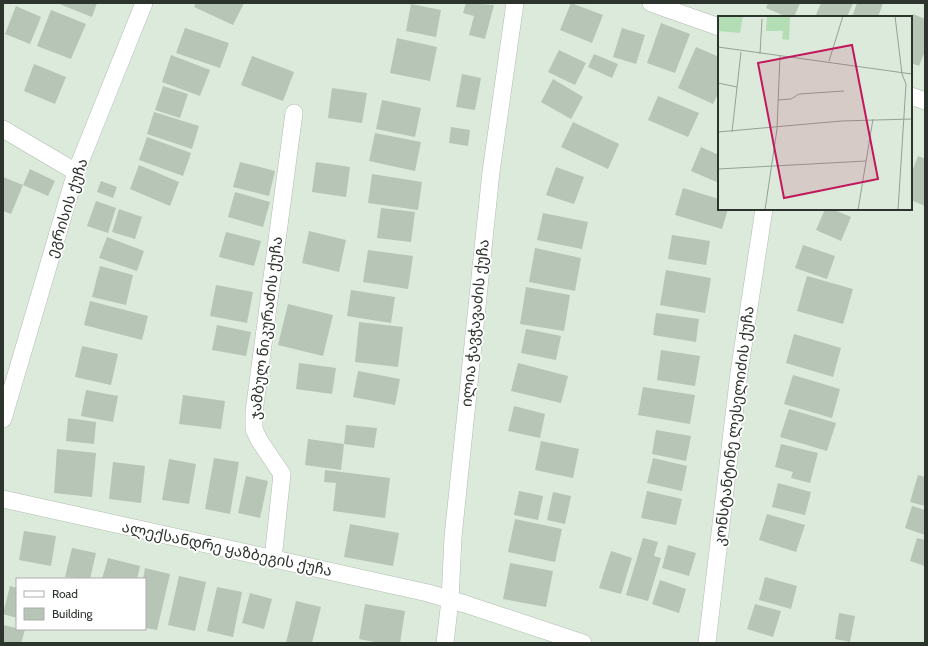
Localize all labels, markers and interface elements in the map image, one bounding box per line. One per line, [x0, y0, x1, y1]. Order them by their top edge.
inset map [718, 16, 912, 210]
street label: ეგრისის ქუჩა [42, 156, 92, 260]
street label: ჯამბულ ნიკურაძის ქუჩა [246, 235, 286, 421]
street label: ილია ჭავჭავაძის ქუჩა [457, 238, 493, 408]
street label: კონსტანტინე ლესელიძის ქუჩა [710, 305, 758, 547]
street label: ალექსანდრე ყაზბეგის ქუჩა [120, 518, 334, 580]
legend [16, 578, 146, 630]
text: Road [52, 586, 78, 601]
text: Building [52, 606, 94, 621]

